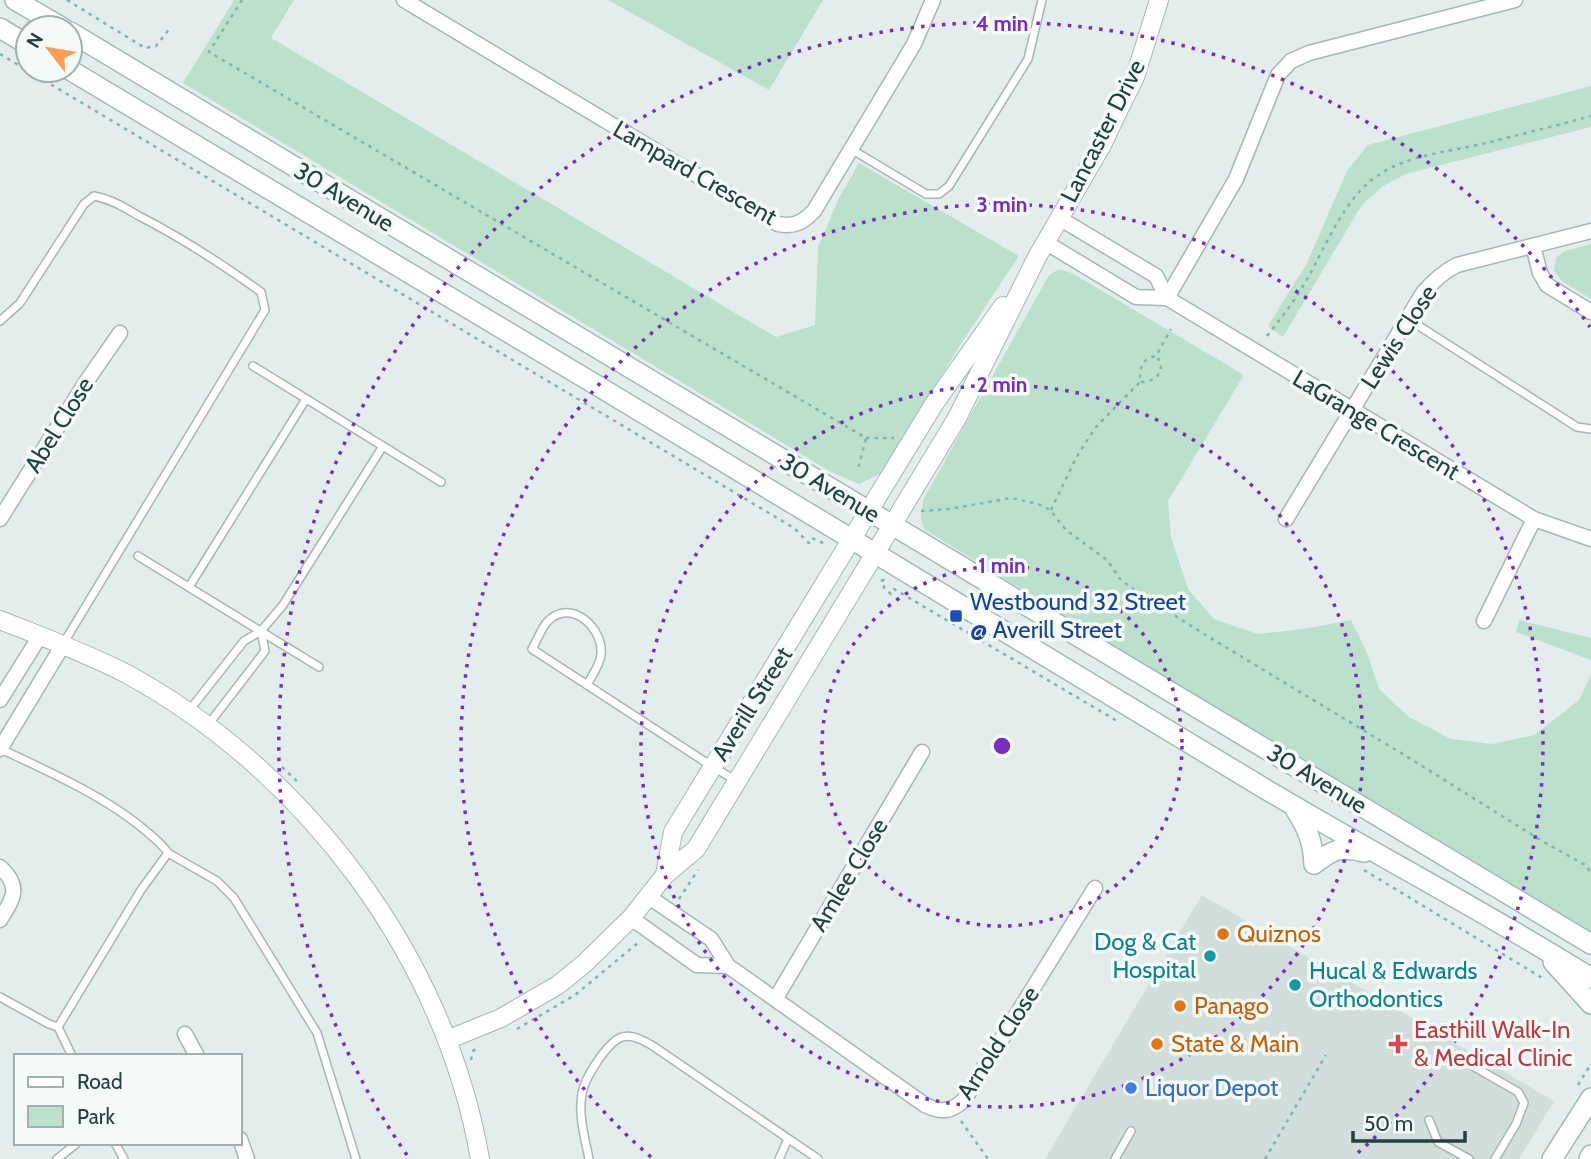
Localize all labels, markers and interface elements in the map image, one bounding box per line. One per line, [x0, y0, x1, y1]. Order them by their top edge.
text: 4 min [976, 11, 1028, 36]
north arrow [14, 14, 84, 84]
text: N [22, 29, 48, 52]
street label: Lancaster Drive [1054, 55, 1151, 207]
street label: Lampard Crescent [608, 114, 782, 231]
street label: 30 Avenue [289, 155, 399, 238]
text: 3 min [977, 192, 1027, 217]
street label: Lewis Close [1354, 279, 1443, 394]
street label: LaGrange Crescent [1288, 363, 1465, 486]
street label: Abel Close [18, 372, 99, 478]
text: 2 min [977, 372, 1027, 397]
street label: 30 Avenue [775, 446, 885, 529]
text: 1 min [978, 553, 1026, 578]
place label: Westbound 32 Street @ Averill Street [970, 587, 1186, 644]
marker: Westbound 32 Street @ Averill Street [948, 608, 964, 624]
street label: Averill Street [705, 641, 798, 766]
centre of rings [990, 734, 1014, 758]
street label: 30 Avenue [1262, 737, 1372, 820]
street label: Amlee Close [803, 813, 894, 937]
place label: Quiznos [1237, 919, 1321, 948]
marker: Quiznos [1215, 926, 1231, 942]
place label: Dog & Cat Hospital [1094, 927, 1196, 984]
marker: Dog & Cat Hospital [1202, 948, 1218, 964]
place label: Hucal & Edwards Orthodontics [1309, 956, 1477, 1013]
marker: Hucal & Edwards Orthodontics [1287, 977, 1303, 993]
street label: Arnold Close [950, 981, 1045, 1105]
place label: Panago [1194, 991, 1269, 1020]
marker: Panago [1172, 998, 1188, 1014]
place label: Easthill Walk-In & Medical Clinic [1414, 1015, 1572, 1072]
place label: State & Main [1171, 1029, 1299, 1058]
marker: Easthill Walk-In & Medical Clinic [1388, 1034, 1408, 1054]
marker: State & Main [1149, 1036, 1165, 1052]
legend [14, 1054, 242, 1145]
text: Road [77, 1069, 123, 1094]
place label: Liquor Depot [1145, 1073, 1278, 1102]
marker: Liquor Depot [1123, 1080, 1139, 1096]
scale bar [1353, 1100, 1465, 1144]
text: Park [77, 1104, 115, 1129]
text: 50 m [1364, 1111, 1413, 1136]

